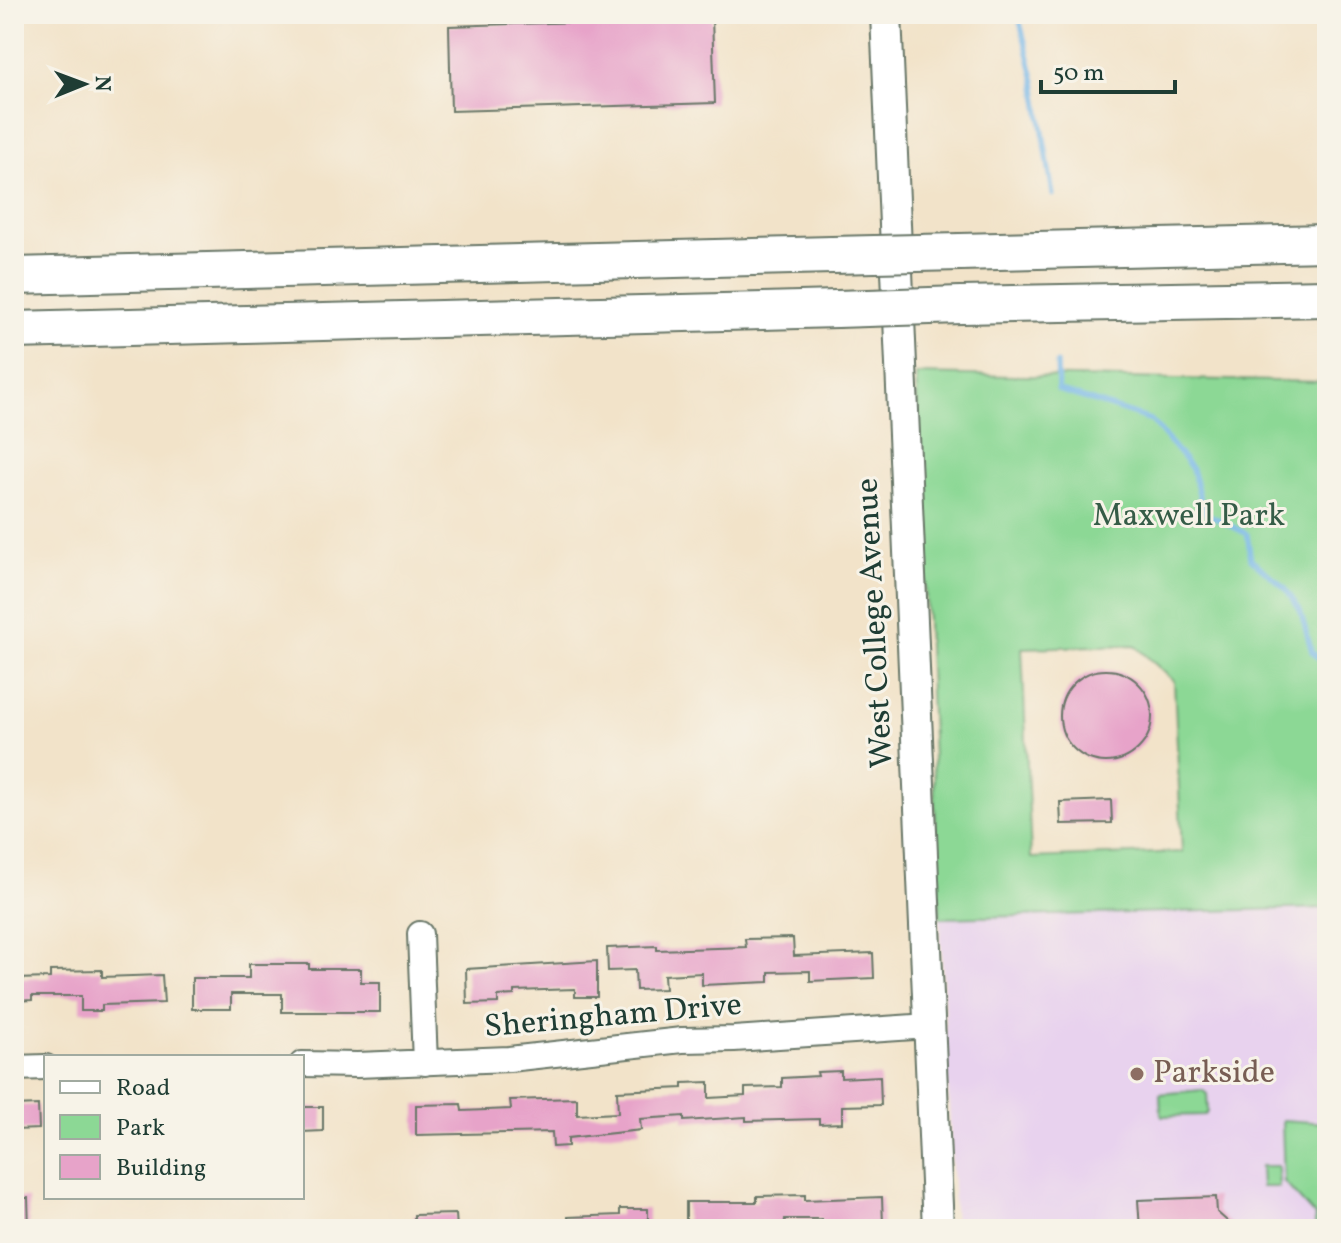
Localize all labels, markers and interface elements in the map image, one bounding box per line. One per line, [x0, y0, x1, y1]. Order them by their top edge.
north arrow [44, 44, 124, 124]
scale bar [1041, 44, 1175, 94]
text: 50 m [1053, 57, 1105, 91]
text: N [86, 75, 117, 92]
street label: West College Avenue [846, 477, 906, 769]
park label: Maxwell Park [1093, 495, 1285, 539]
street label: Sheringham Drive [482, 984, 744, 1050]
place label: Parkside [1153, 1052, 1275, 1096]
legend [44, 1055, 304, 1199]
marker: Parkside [1128, 1065, 1146, 1083]
text: Road [116, 1072, 170, 1106]
text: Park [116, 1112, 165, 1146]
text: Building [116, 1152, 206, 1186]

